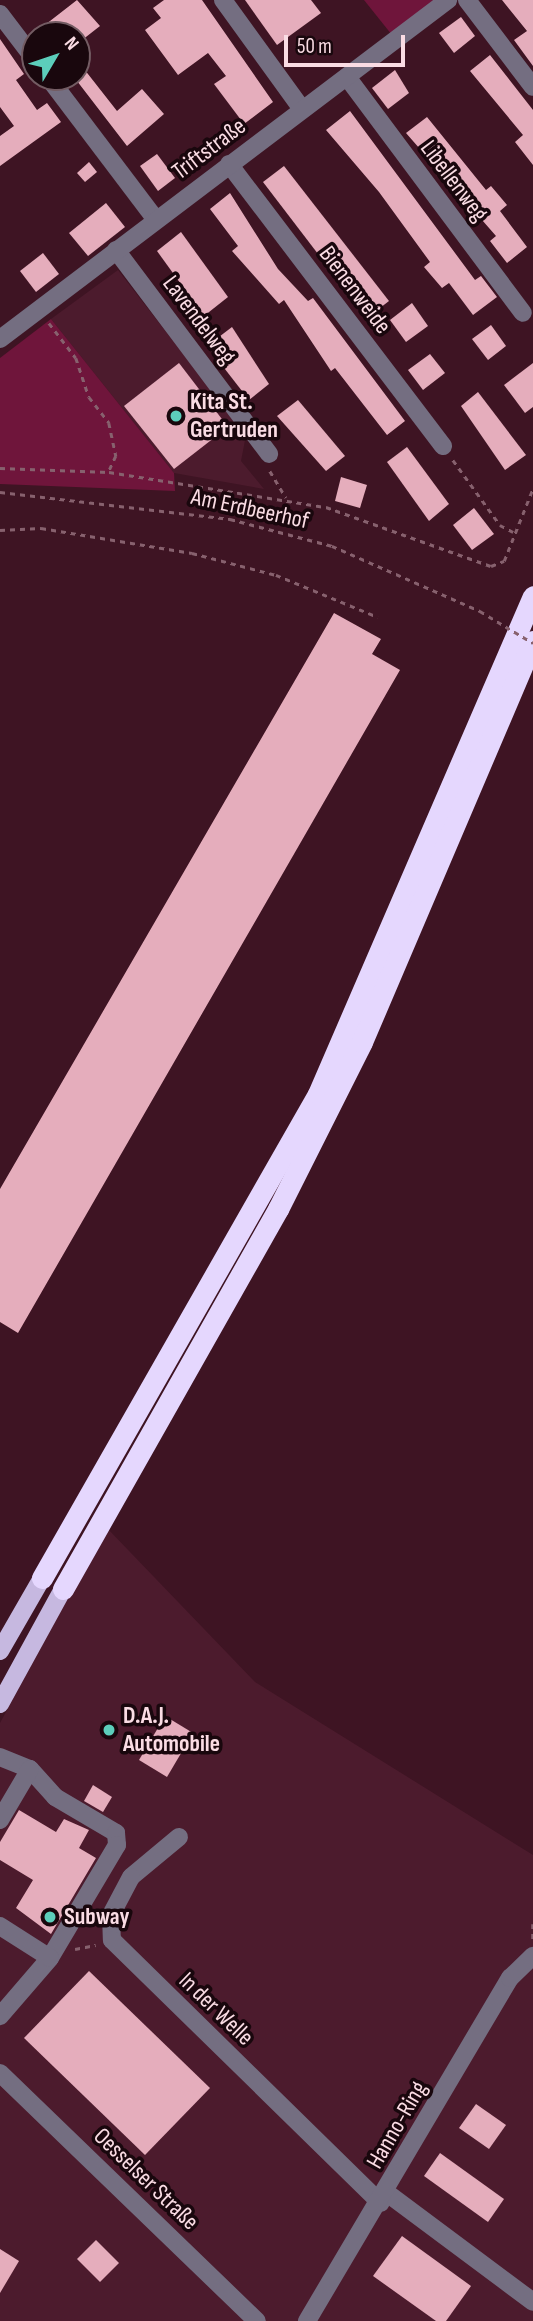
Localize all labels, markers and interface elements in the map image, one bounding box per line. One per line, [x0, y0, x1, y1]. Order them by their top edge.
north arrow [21, 21, 91, 91]
scale bar [288, 21, 409, 65]
text: N [59, 33, 83, 55]
text: 50 m [297, 34, 332, 59]
street label: Triftstraße [166, 112, 252, 186]
street label: Libellenweg [414, 135, 494, 227]
street label: Bienenweide [313, 241, 397, 339]
street label: Lavendelweg [156, 270, 242, 370]
place label: Kita St. Gertruden [190, 388, 278, 444]
marker: Kita St. Gertruden [168, 408, 184, 424]
street label: Am Erdbeerhof [189, 482, 311, 536]
place label: D.A.J. Automobile [123, 1702, 220, 1758]
marker: D.A.J. Automobile [101, 1722, 117, 1738]
place label: Subway [64, 1903, 129, 1931]
marker: Subway [42, 1909, 58, 1925]
street label: In der Welle [173, 1966, 259, 2052]
street label: Hanno-Ring [360, 2076, 434, 2174]
street label: Oesselser Straße [88, 2122, 204, 2236]

